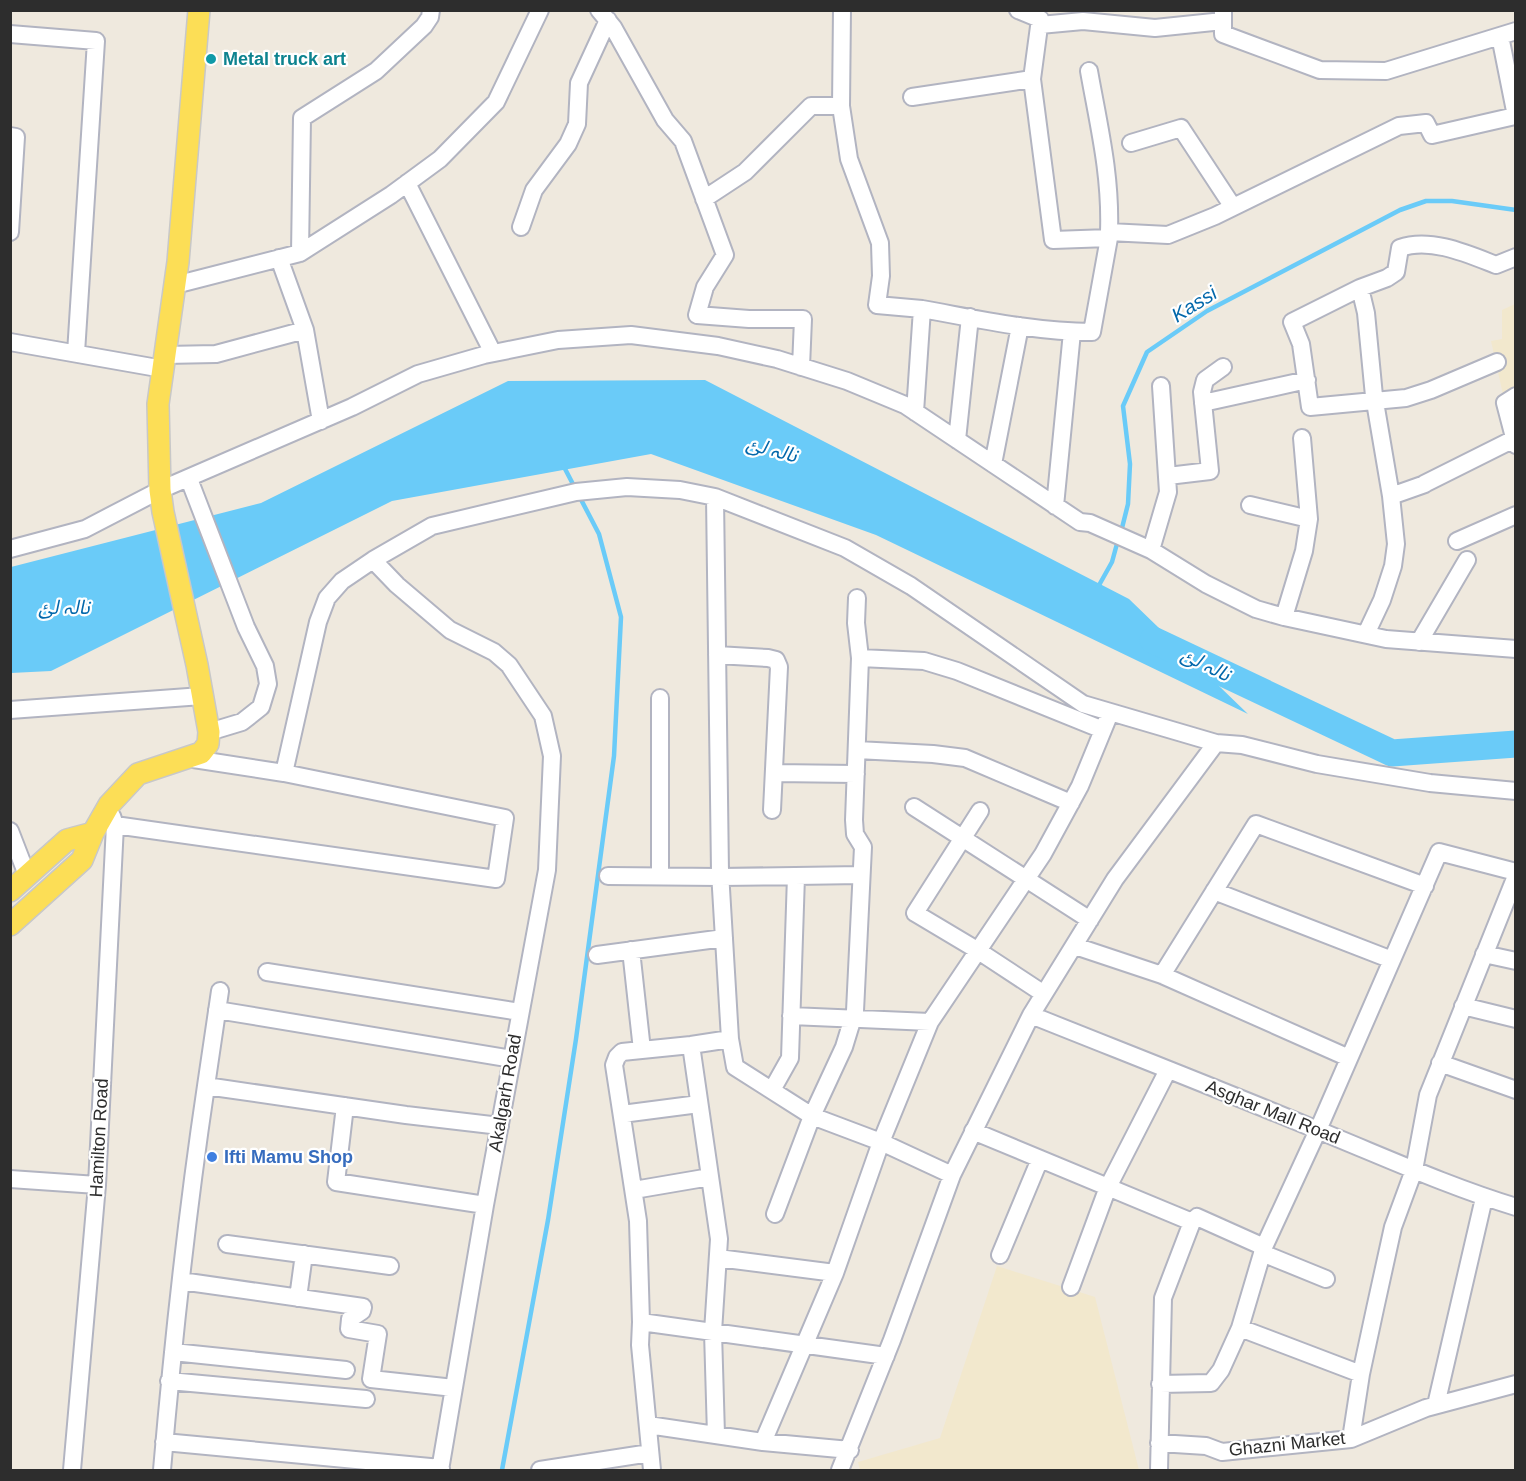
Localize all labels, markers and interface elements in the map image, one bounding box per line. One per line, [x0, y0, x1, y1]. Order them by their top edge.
place label: Metal truck art [223, 49, 346, 69]
marker: Metal truck art [204, 52, 218, 66]
water label: Kassi [1167, 281, 1221, 326]
water label: نالہ لئ [744, 432, 801, 468]
water label: نالہ لئ [38, 596, 91, 619]
water label: نالہ لئ [1178, 643, 1235, 687]
street label: Akalgarh Road [485, 1033, 525, 1153]
street label: Asghar Mall Road [1203, 1076, 1343, 1148]
street label: Hamilton Road [86, 1078, 112, 1198]
place label: Ifti Mamu Shop [224, 1147, 353, 1167]
marker: Ifti Mamu Shop [205, 1150, 219, 1164]
street label: Ghazni Market [1228, 1428, 1346, 1460]

